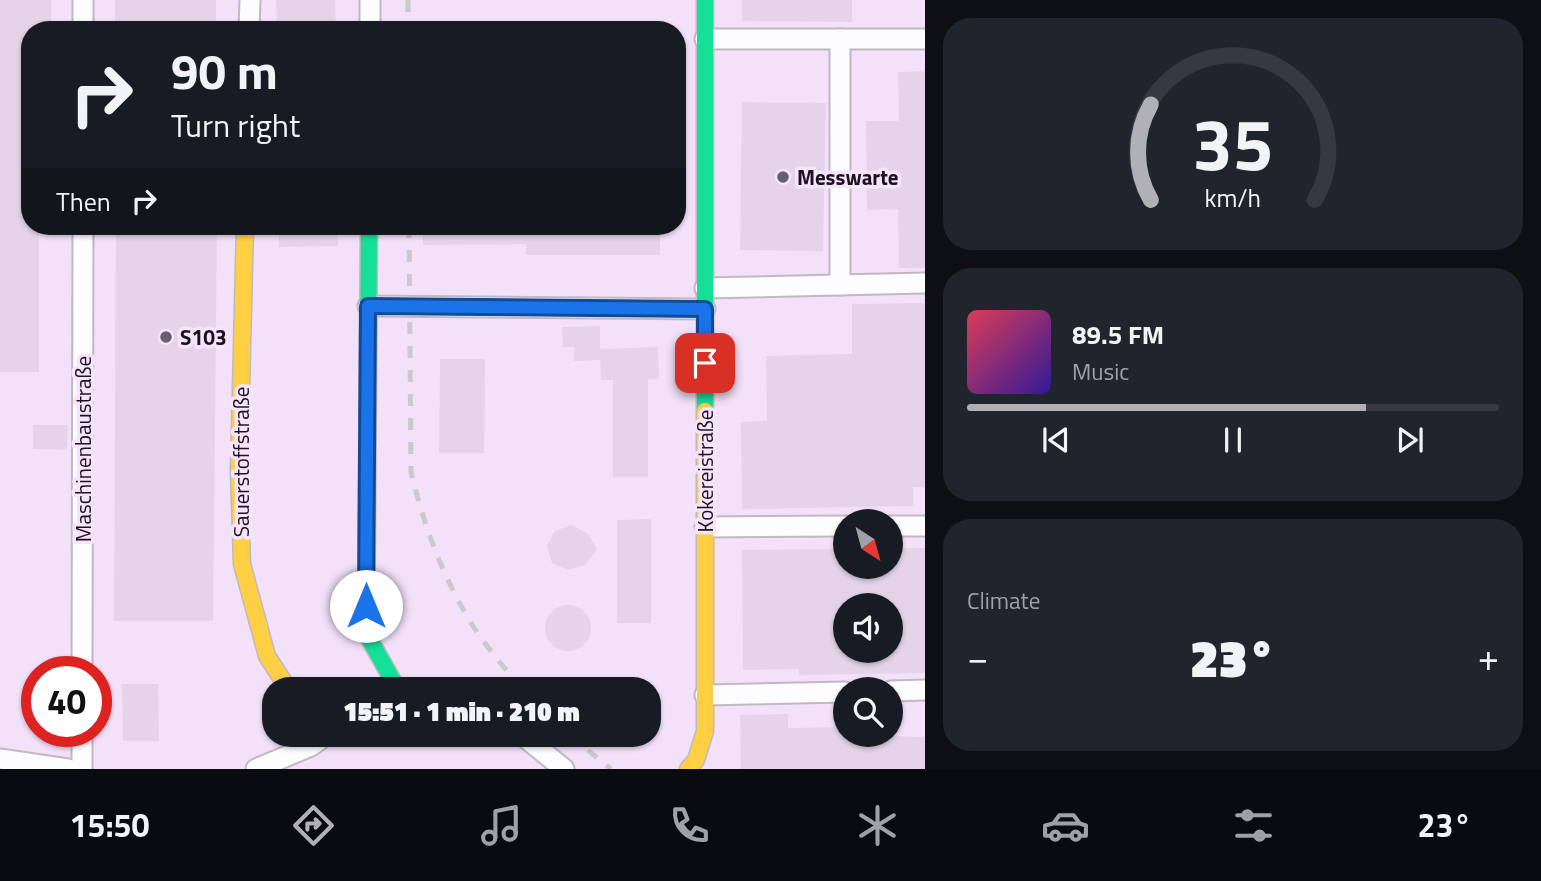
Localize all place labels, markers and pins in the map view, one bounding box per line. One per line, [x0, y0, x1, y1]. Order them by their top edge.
place label: Messwarte [797, 161, 899, 193]
marker: Messwarte [775, 169, 791, 185]
place label: S103 [180, 321, 227, 353]
marker: S103 [158, 329, 174, 345]
pin [675, 333, 735, 393]

